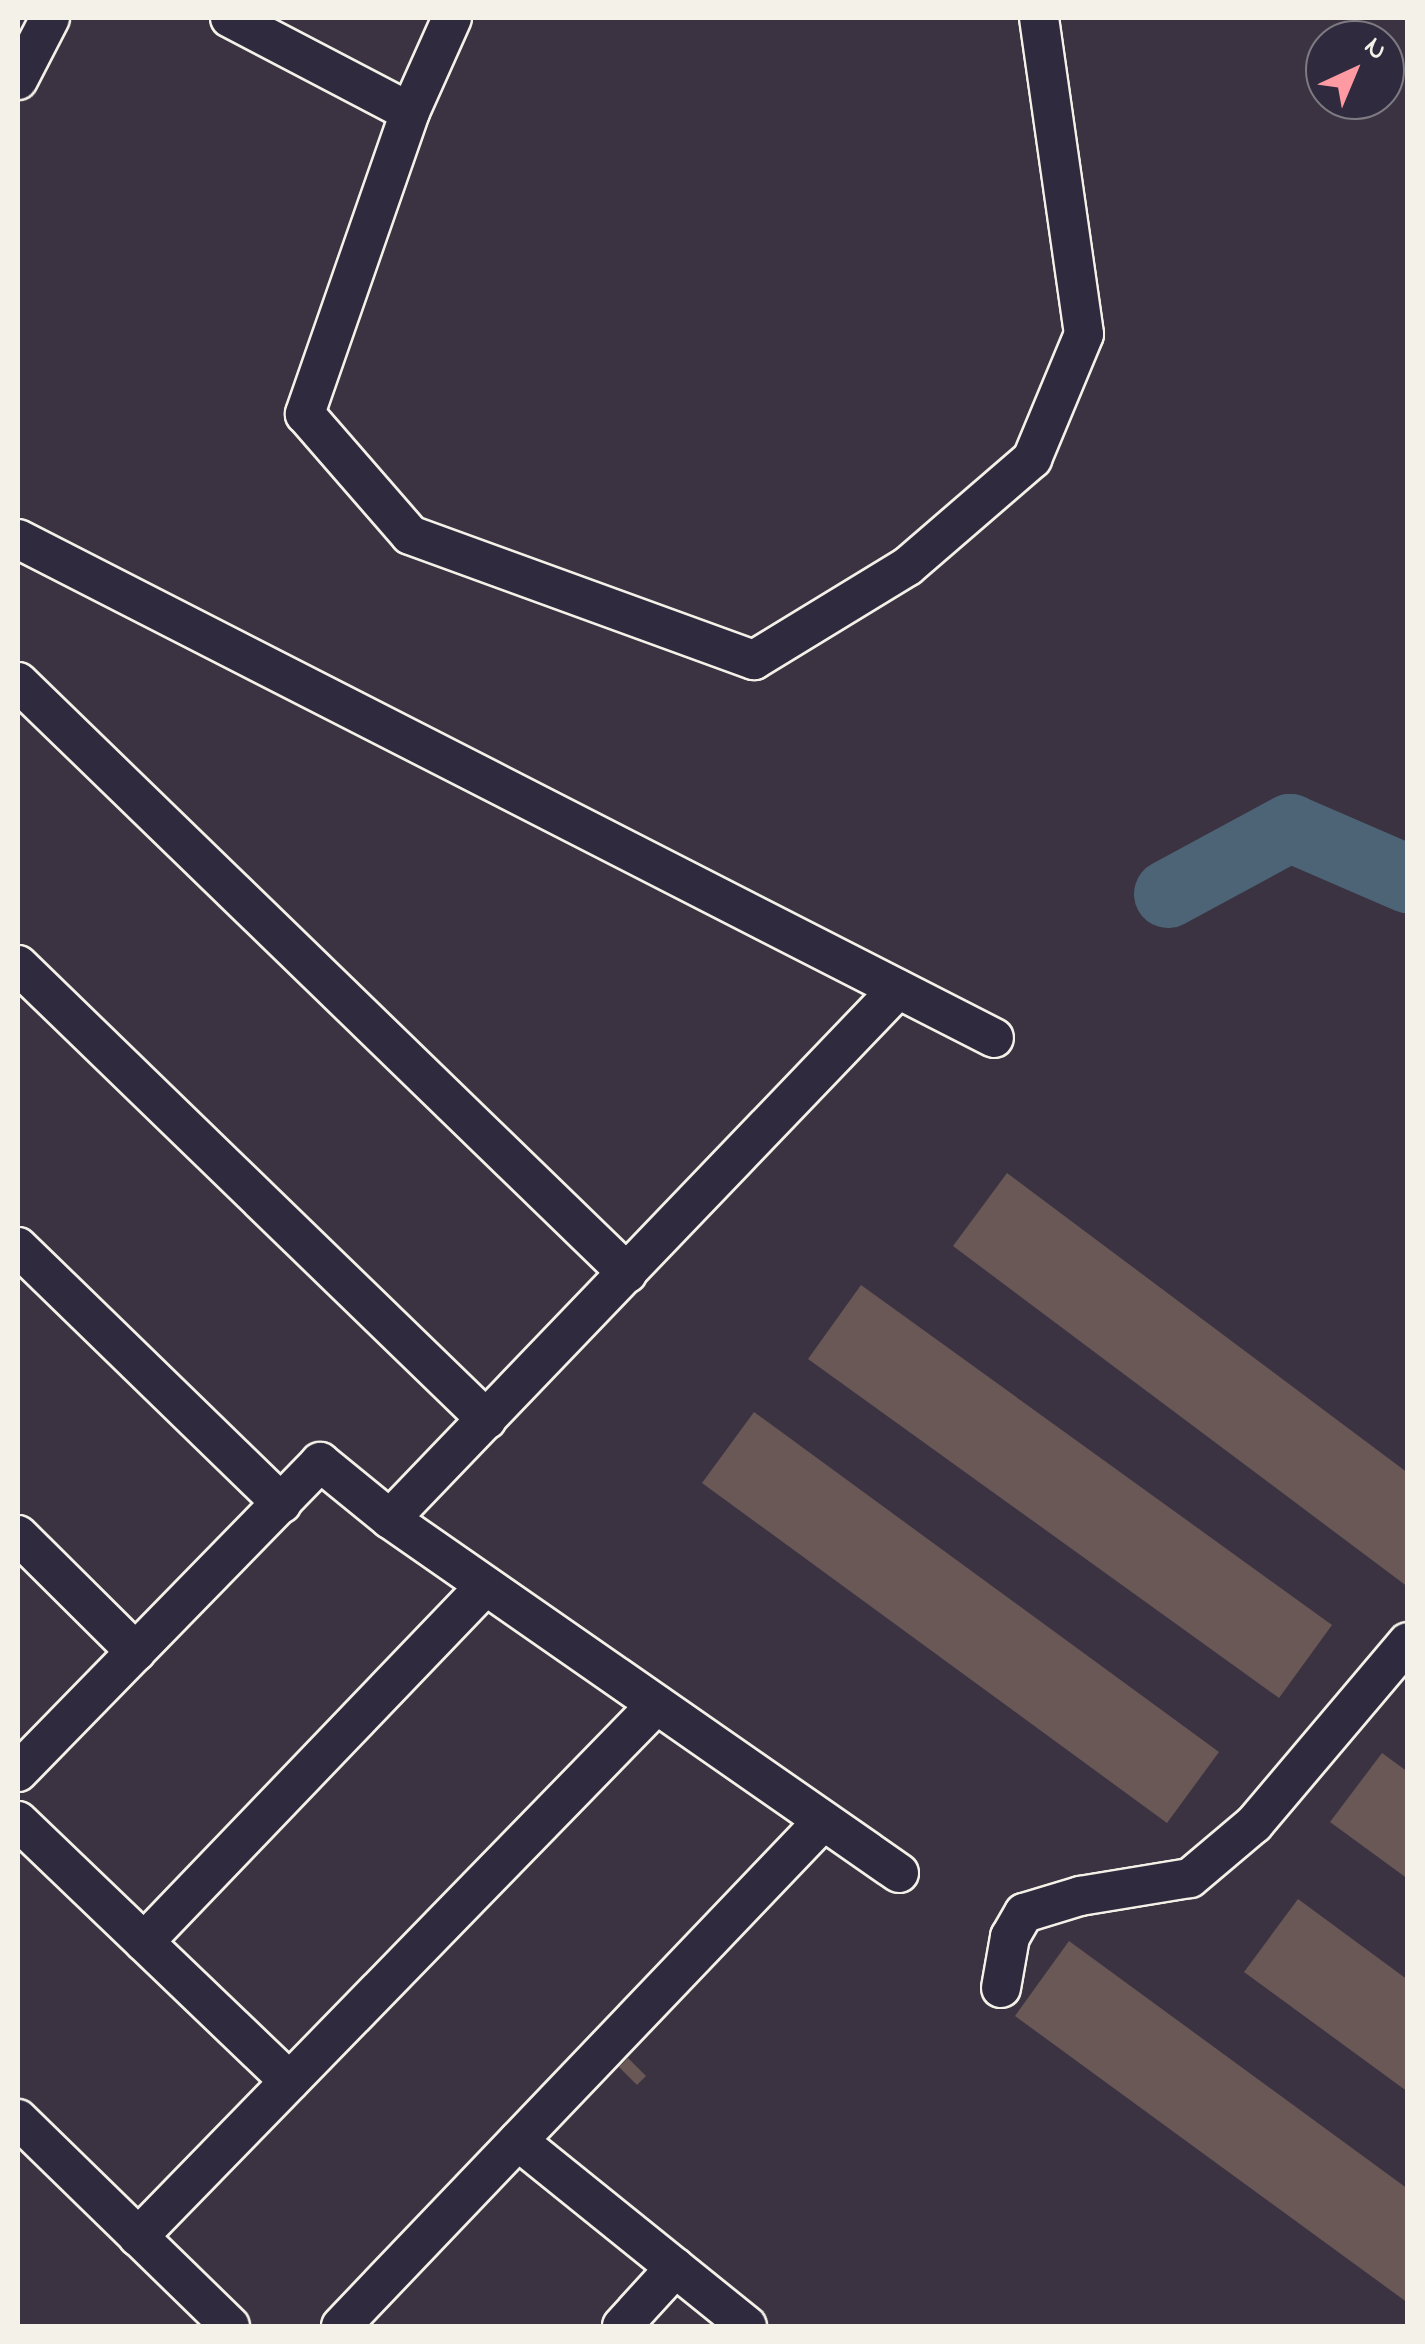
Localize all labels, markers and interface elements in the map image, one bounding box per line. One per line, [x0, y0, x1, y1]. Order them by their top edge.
north arrow [1305, 20, 1405, 120]
text: N [1354, 28, 1396, 71]

